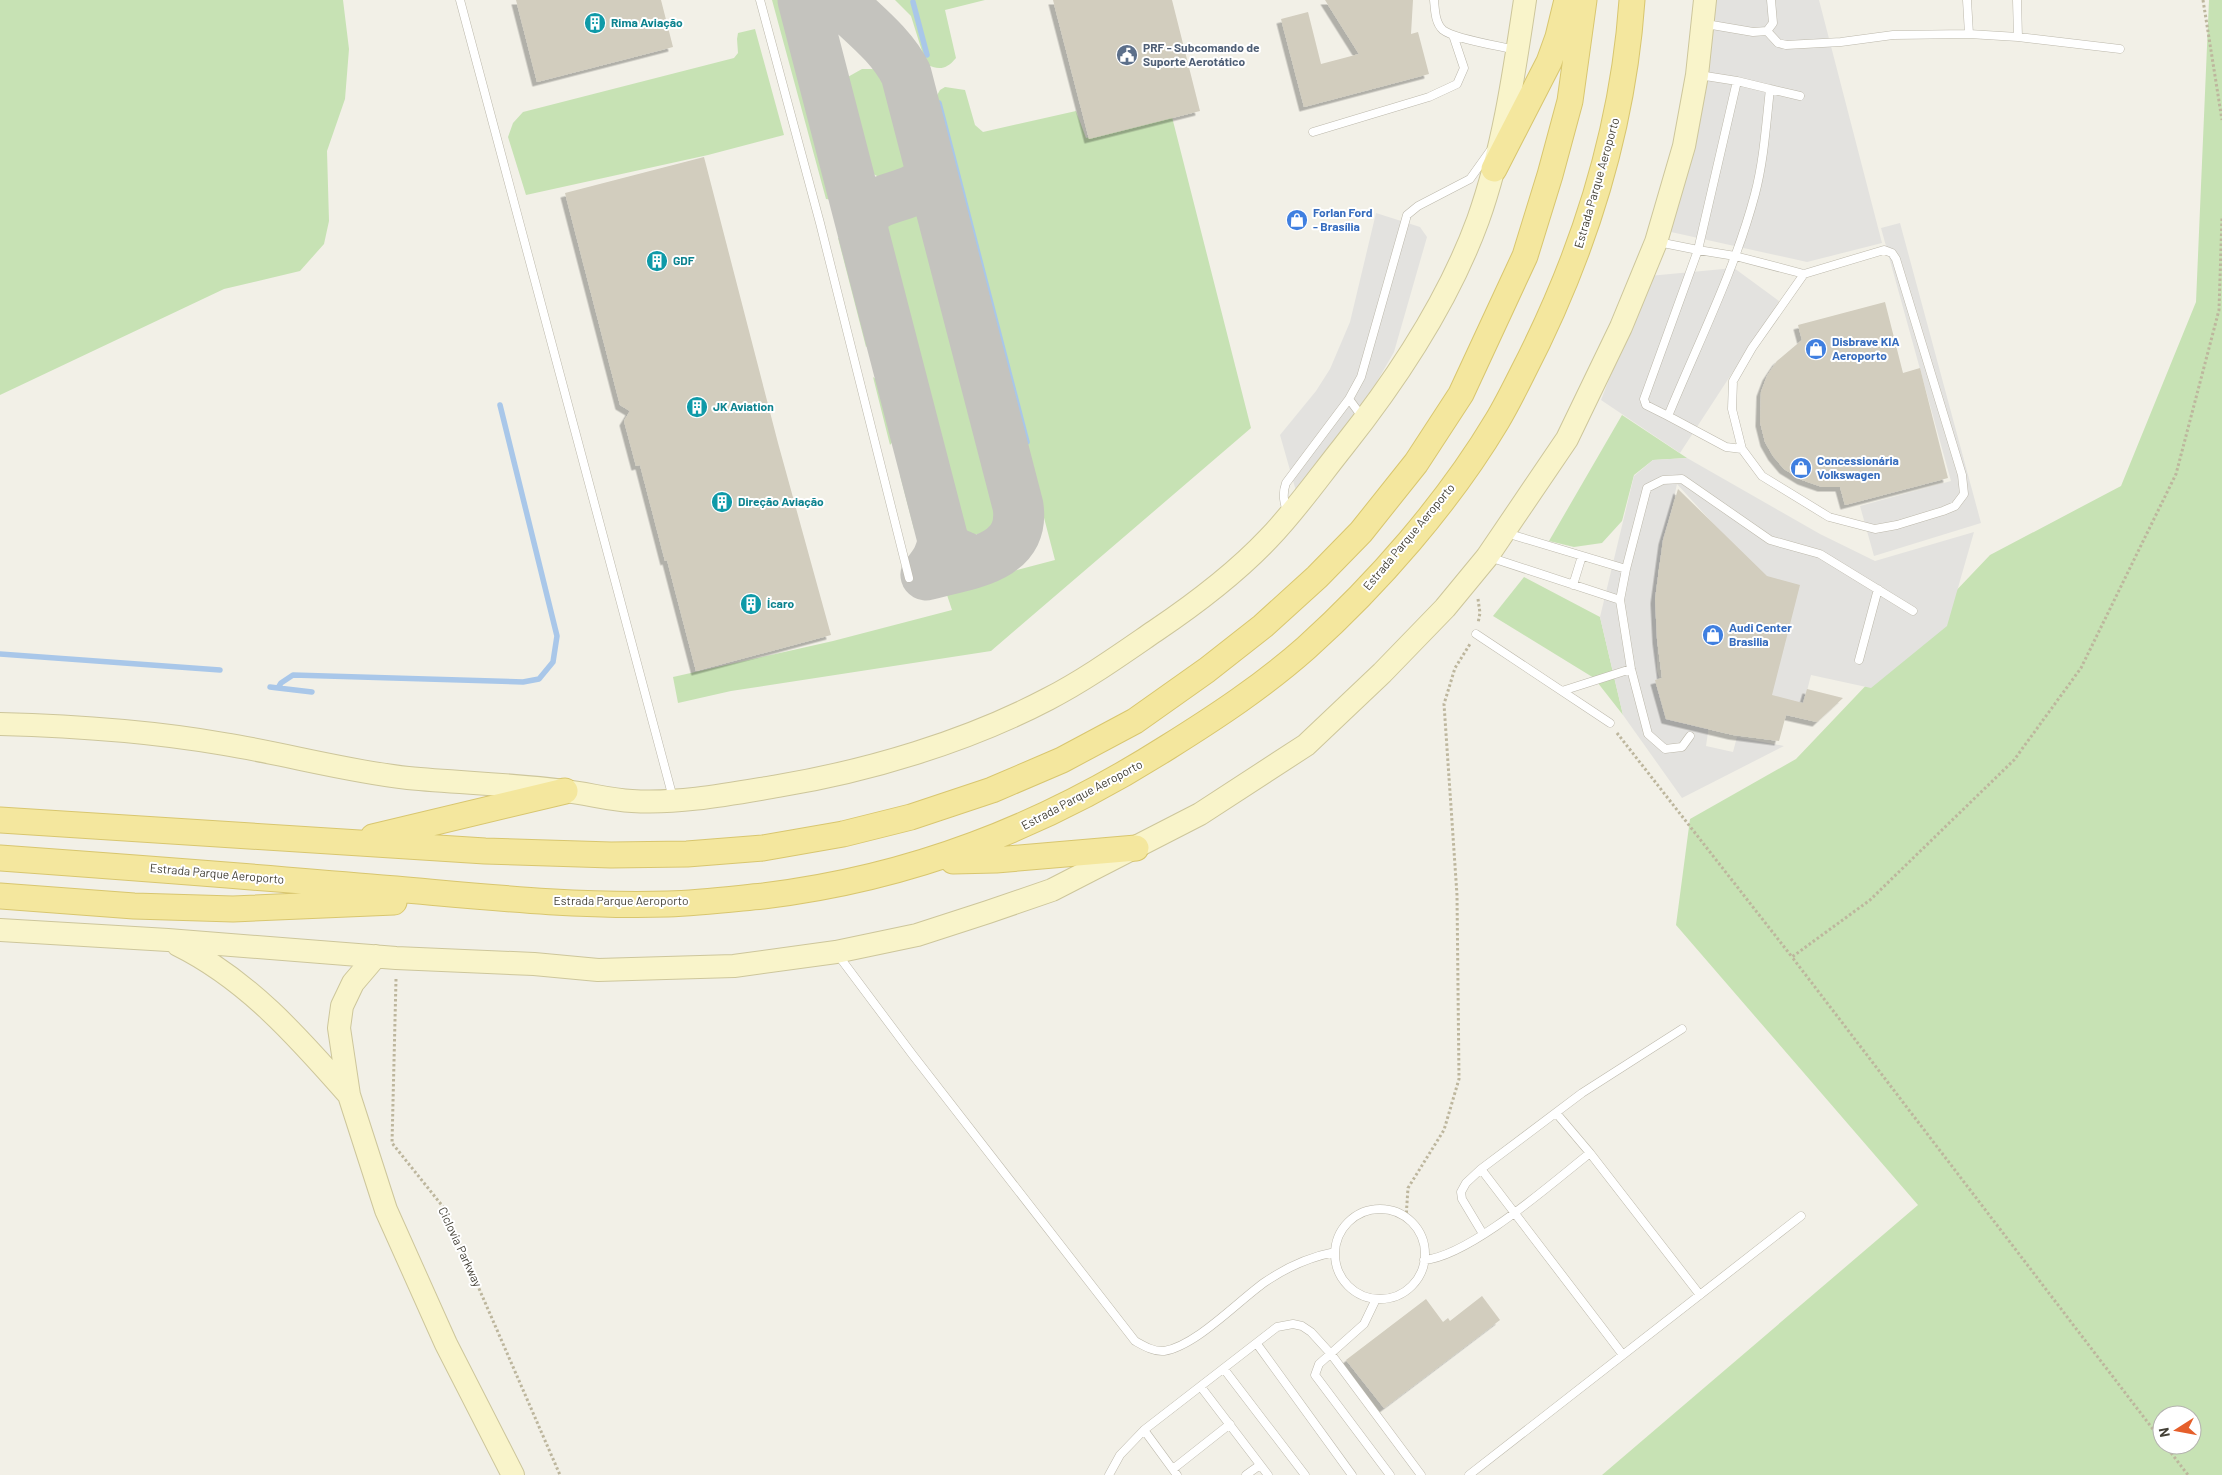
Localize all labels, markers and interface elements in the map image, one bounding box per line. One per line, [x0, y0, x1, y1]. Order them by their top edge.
building icon: Rima Aviação [583, 11, 607, 35]
place label: Rima Aviação [611, 15, 683, 29]
place label: PRF - Subcomando de Suporte Aerotático [1143, 40, 1260, 68]
public building icon: PRF - Subcomando de Suporte Aerotático [1115, 43, 1139, 67]
street label: Estrada Parque Aeroporto [1571, 116, 1621, 250]
place label: Forlan Ford - Brasília [1313, 205, 1373, 233]
shop icon: Forlan Ford - Brasília [1285, 208, 1309, 232]
building icon: GDF [645, 249, 669, 273]
place label: GDF [673, 253, 695, 267]
place label: Disbrave KIA Aeroporto [1832, 334, 1900, 362]
shop icon: Disbrave KIA Aeroporto [1804, 337, 1828, 361]
building icon: JK Aviation [685, 395, 709, 419]
place label: JK Aviation [713, 399, 774, 413]
place label: Concessionária Volkswagen [1817, 453, 1899, 481]
shop icon: Concessionária Volkswagen [1789, 456, 1813, 480]
street label: Estrada Parque Aeroporto [1359, 480, 1457, 593]
building icon: Direção Aviação [710, 490, 734, 514]
place label: Direção Aviação [738, 494, 824, 508]
building icon: Ícaro [739, 592, 763, 616]
place label: Ícaro [767, 596, 794, 610]
place label: Audi Center Brasilia [1729, 620, 1792, 648]
shop icon: Audi Center Brasilia [1701, 623, 1725, 647]
street label: Estrada Parque Aeroporto [1019, 756, 1144, 832]
street label: Estrada Parque Aeroporto [149, 860, 285, 886]
street label: Estrada Parque Aeroporto [554, 893, 688, 907]
street label: Ciclovia Parkway [436, 1204, 486, 1289]
north arrow [2152, 1405, 2202, 1455]
text: N [2155, 1426, 2173, 1439]

